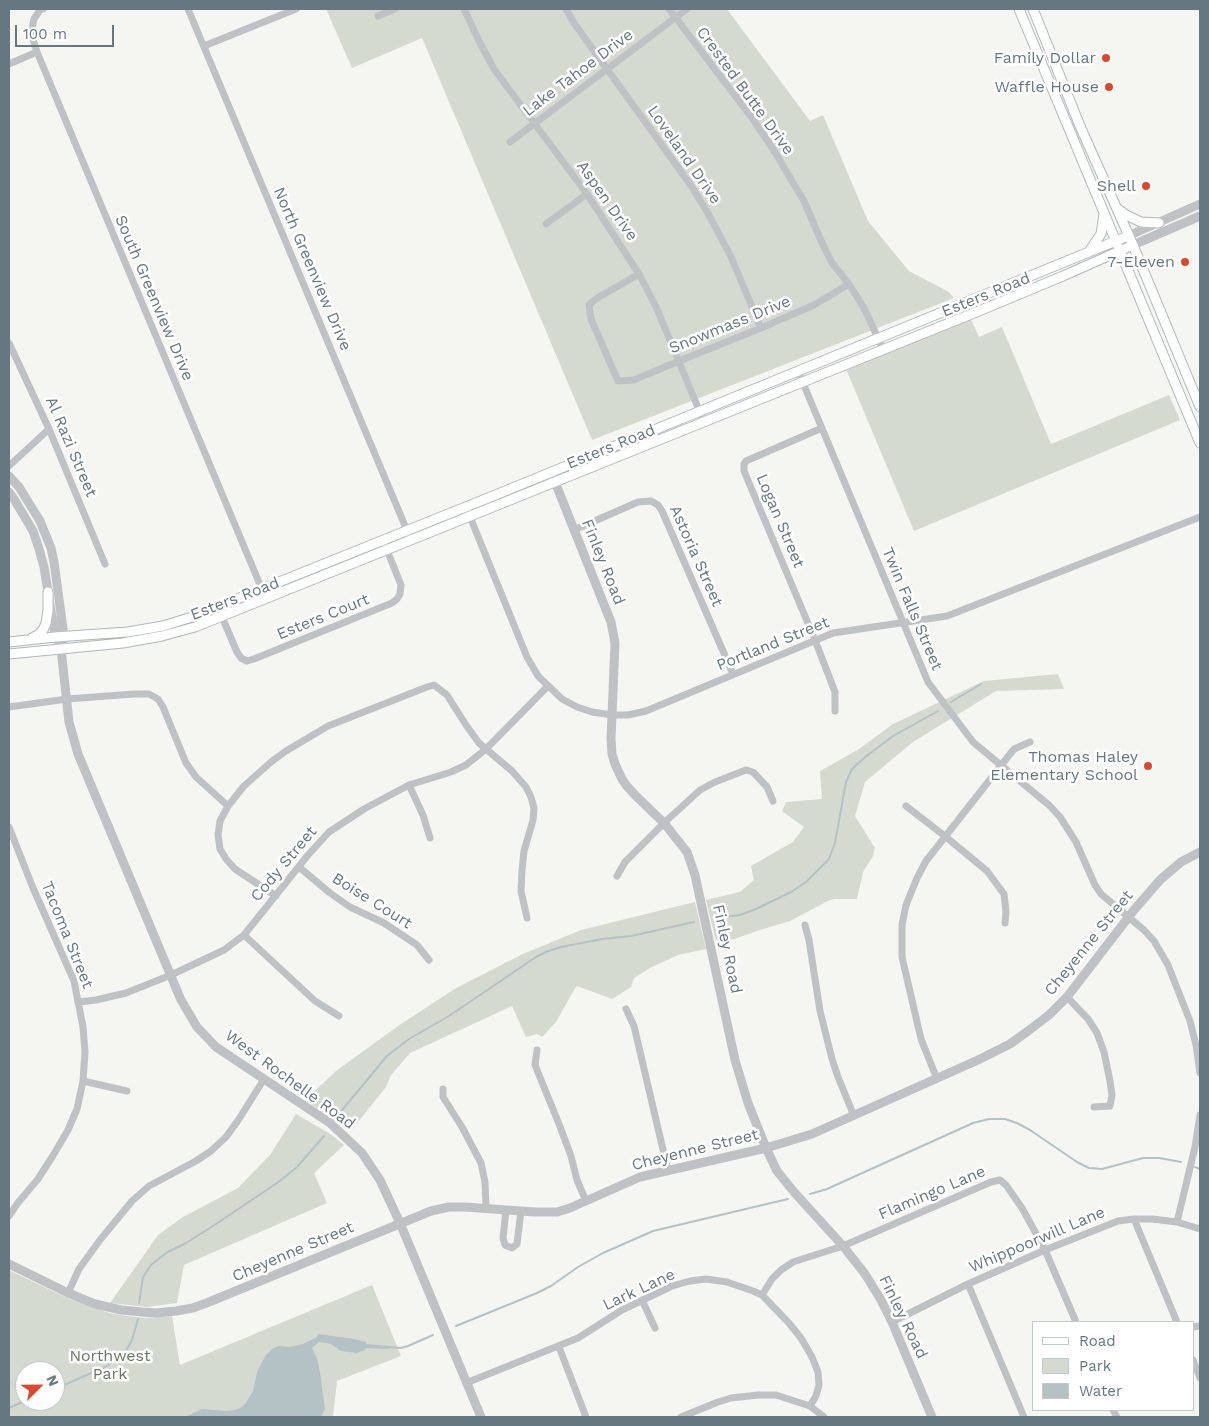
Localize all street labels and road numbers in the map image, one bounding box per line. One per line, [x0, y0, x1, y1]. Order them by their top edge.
street label: Crested Butte Drive [692, 23, 798, 159]
street label: Lake Tahoe Drive [519, 25, 637, 121]
street label: Loveland Drive [643, 102, 725, 208]
street label: Aspen Drive [572, 157, 642, 245]
street label: North Greenview Drive [269, 184, 355, 354]
street label: South Greenview Drive [110, 212, 198, 384]
street label: Esters Road [939, 269, 1033, 321]
street label: Snowmass Drive [667, 292, 793, 358]
street label: Al Razi Street [41, 394, 101, 500]
street label: Esters Road [564, 421, 658, 473]
street label: Logan Street [752, 471, 808, 571]
street label: Astoria Street [665, 502, 727, 610]
street label: Finley Road [577, 516, 629, 608]
street label: Twin Falls Street [877, 545, 947, 673]
street label: Esters Road [188, 573, 282, 625]
street label: Esters Court [274, 590, 372, 644]
street label: Portland Street [714, 613, 832, 675]
street label: Cody Street [247, 822, 321, 906]
street label: Boise Court [328, 869, 416, 933]
street label: Tacoma Street [37, 879, 97, 991]
street label: Cheyenne Street [1041, 886, 1137, 1000]
street label: Finley Road [708, 903, 746, 995]
street label: West Rochelle Road [221, 1026, 359, 1134]
street label: Cheyenne Street [630, 1125, 760, 1175]
street label: Flamingo Lane [876, 1162, 988, 1224]
street label: Whippoorwill Lane [966, 1203, 1108, 1277]
street label: Cheyenne Street [229, 1218, 357, 1286]
street label: Lark Lane [600, 1265, 678, 1315]
street label: Finley Road [875, 1272, 931, 1362]

